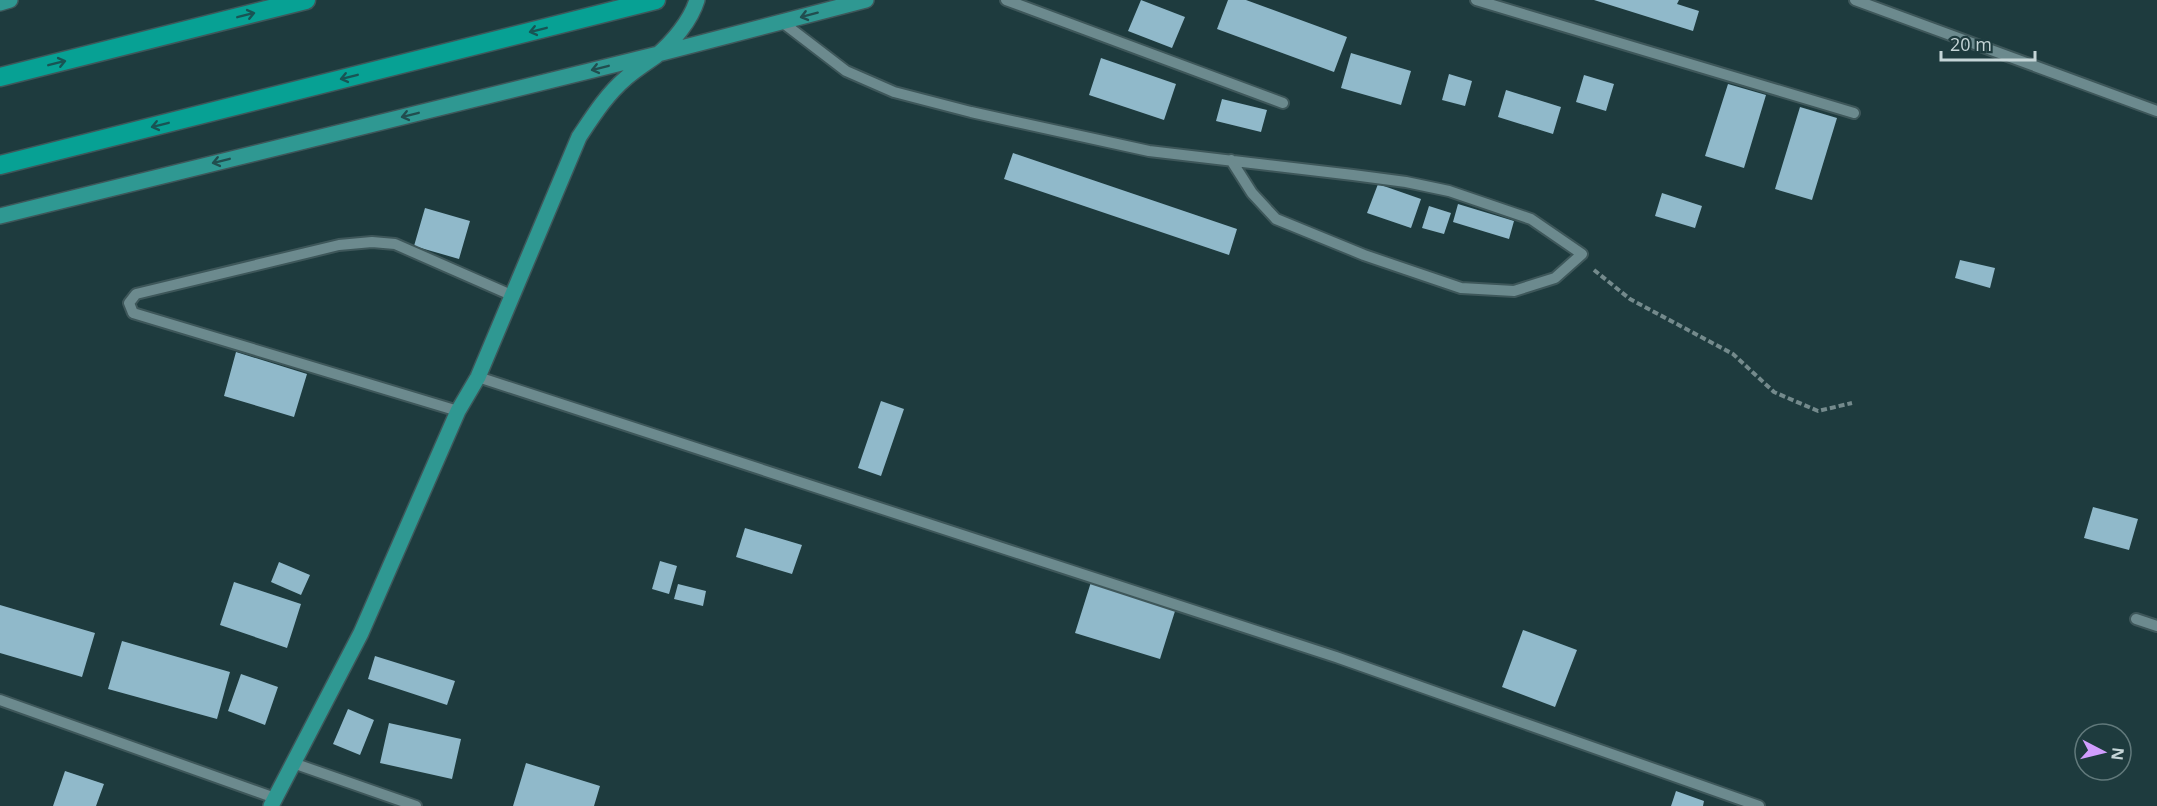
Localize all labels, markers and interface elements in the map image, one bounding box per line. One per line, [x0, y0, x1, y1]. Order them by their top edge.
one-way arrow [236, 9, 255, 21]
one-way arrow [800, 9, 819, 21]
one-way arrow [529, 24, 548, 36]
scale bar [1941, 24, 2036, 62]
text: 20 m [1950, 32, 1992, 56]
one-way arrow [47, 56, 66, 68]
one-way arrow [590, 63, 609, 75]
one-way arrow [339, 72, 358, 84]
one-way arrow [401, 109, 420, 121]
one-way arrow [150, 119, 169, 131]
one-way arrow [212, 155, 231, 167]
north arrow [2073, 722, 2133, 782]
text: N [2106, 746, 2130, 762]

